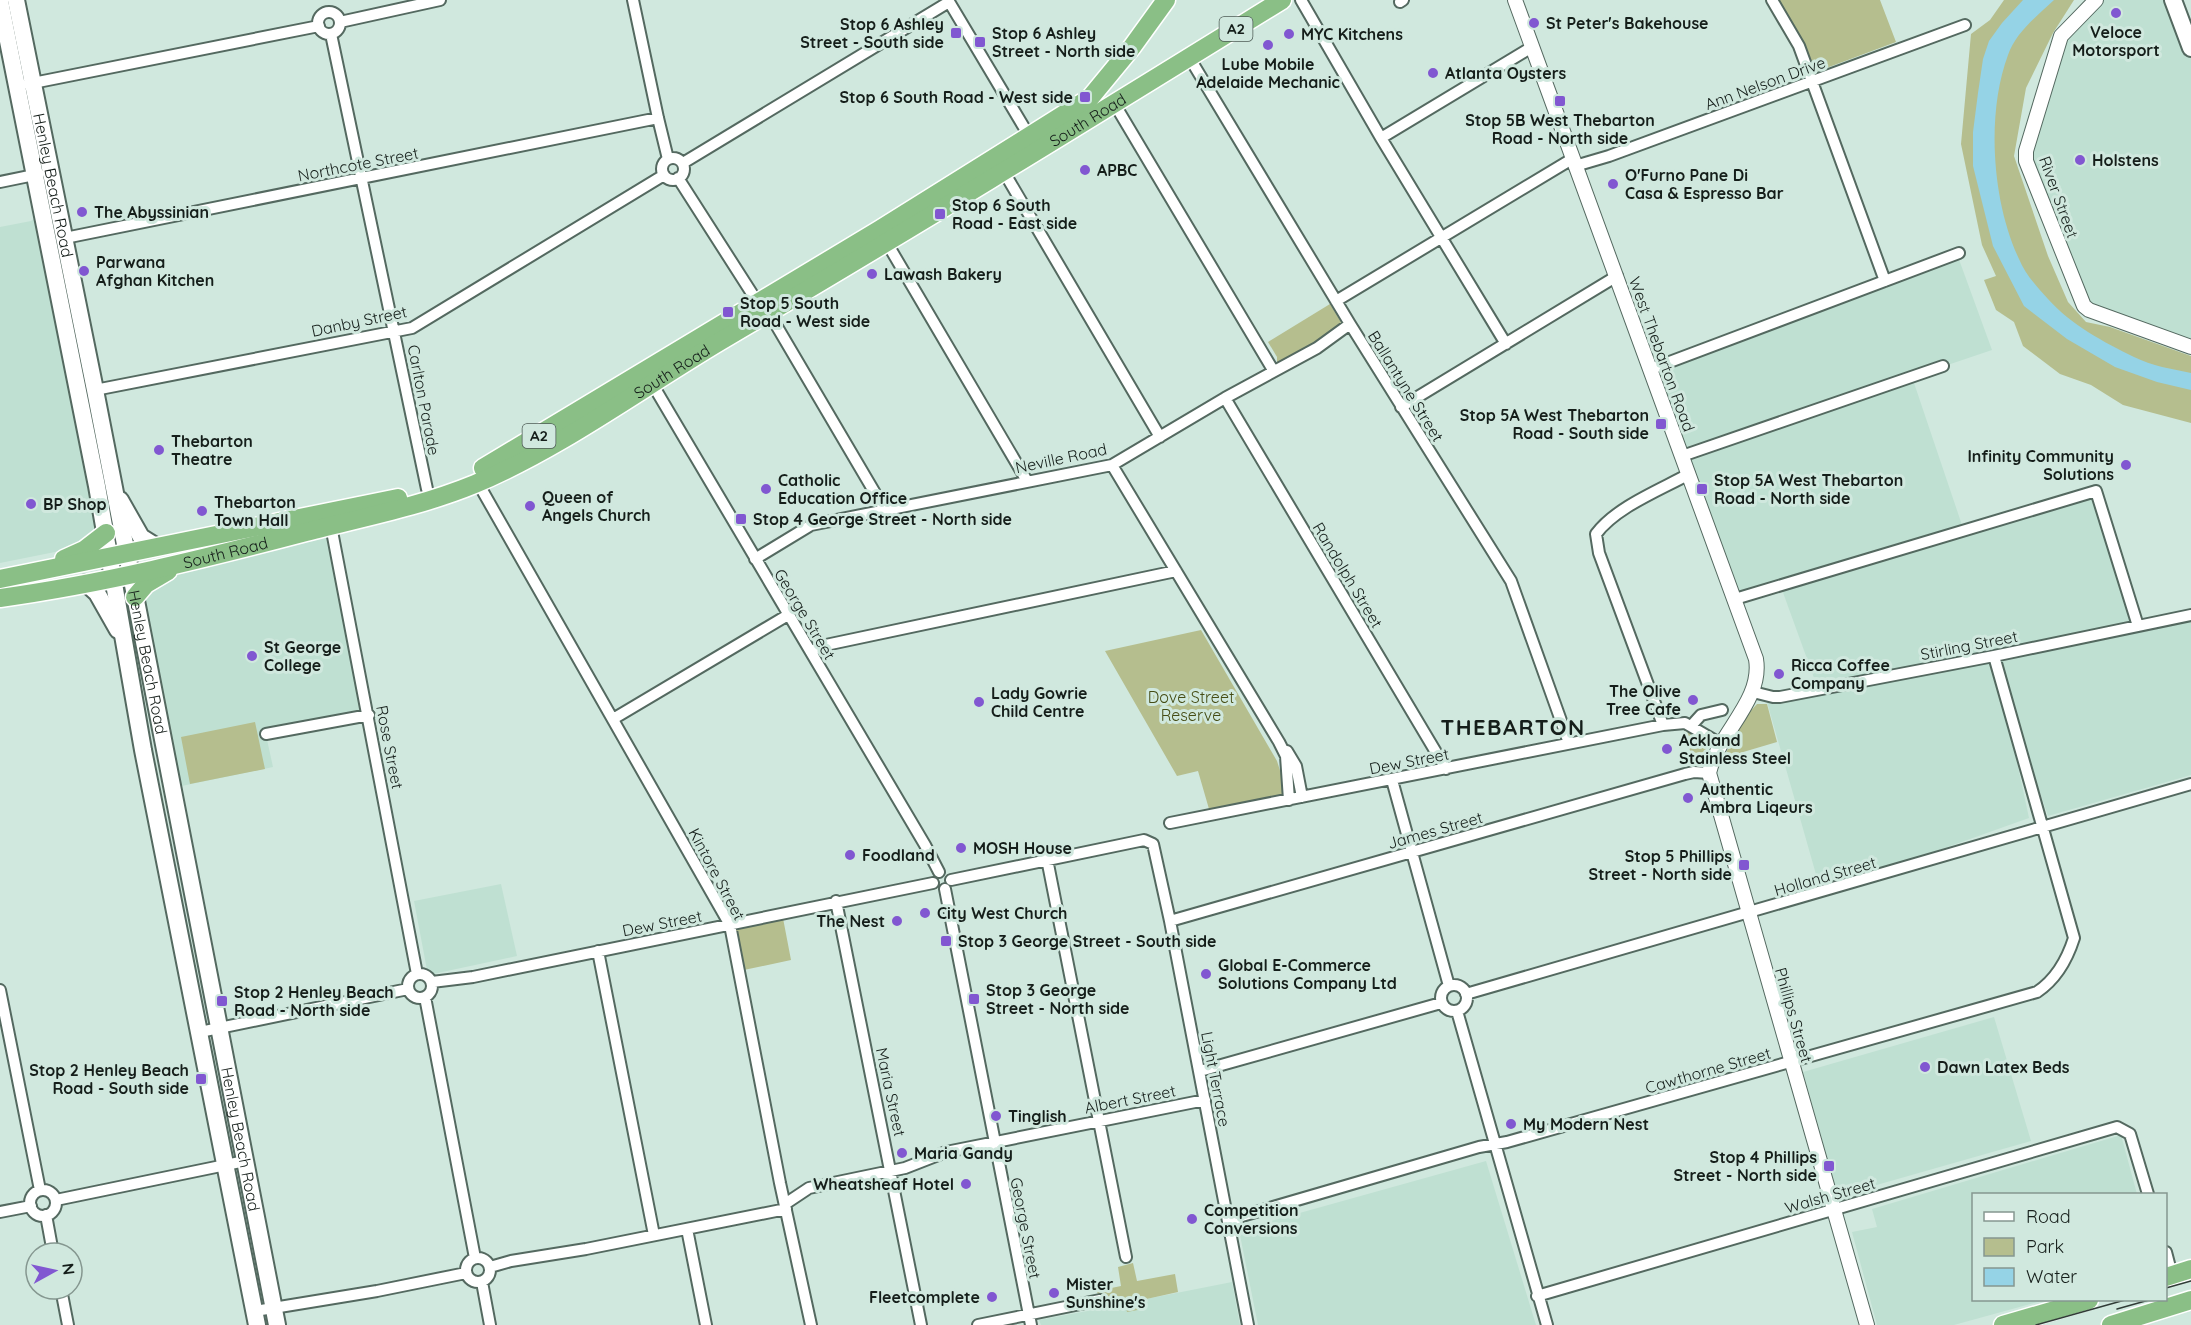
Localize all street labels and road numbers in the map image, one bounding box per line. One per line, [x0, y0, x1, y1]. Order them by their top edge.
road number: A2 [1220, 17, 1252, 41]
street label: Ann Nelson Drive [1702, 52, 1828, 114]
street label: South Road [1046, 89, 1130, 151]
street label: Henley Beach Road [29, 111, 78, 259]
street label: Northcote Street [296, 143, 420, 185]
street label: River Street [2035, 153, 2083, 241]
street label: West Thebarton Road [1625, 274, 1699, 434]
street label: Danby Street [309, 301, 409, 341]
street label: Ballantyne Street [1364, 327, 1448, 445]
street label: South Road [630, 340, 713, 403]
street label: Carlton Parade [403, 343, 445, 457]
road number: A2 [522, 424, 556, 448]
street label: Neville Road [1014, 439, 1108, 477]
street label: Randolph Street [1309, 519, 1387, 631]
street label: South Road [181, 532, 270, 573]
street label: George Street [770, 565, 840, 663]
street label: Henley Beach Road [124, 588, 172, 736]
street label: Stirling Street [1919, 626, 2019, 664]
street label: Rose Street [372, 703, 408, 791]
street label: Dew Street [1367, 743, 1451, 779]
street label: James Street [1385, 807, 1485, 853]
street label: Kintore Street [684, 825, 750, 923]
street label: Holland Street [1772, 852, 1878, 900]
street label: Dew Street [620, 905, 704, 941]
street label: Phillips Street [1771, 965, 1817, 1065]
street label: Light Terrace [1197, 1030, 1235, 1128]
street label: Cawthorne Street [1643, 1043, 1773, 1097]
street label: Maria Street [872, 1046, 910, 1138]
street label: Henley Beach Road [217, 1065, 265, 1213]
street label: Albert Street [1083, 1080, 1177, 1118]
street label: Walsh Street [1782, 1173, 1878, 1217]
street label: George Street [1006, 1176, 1046, 1280]

